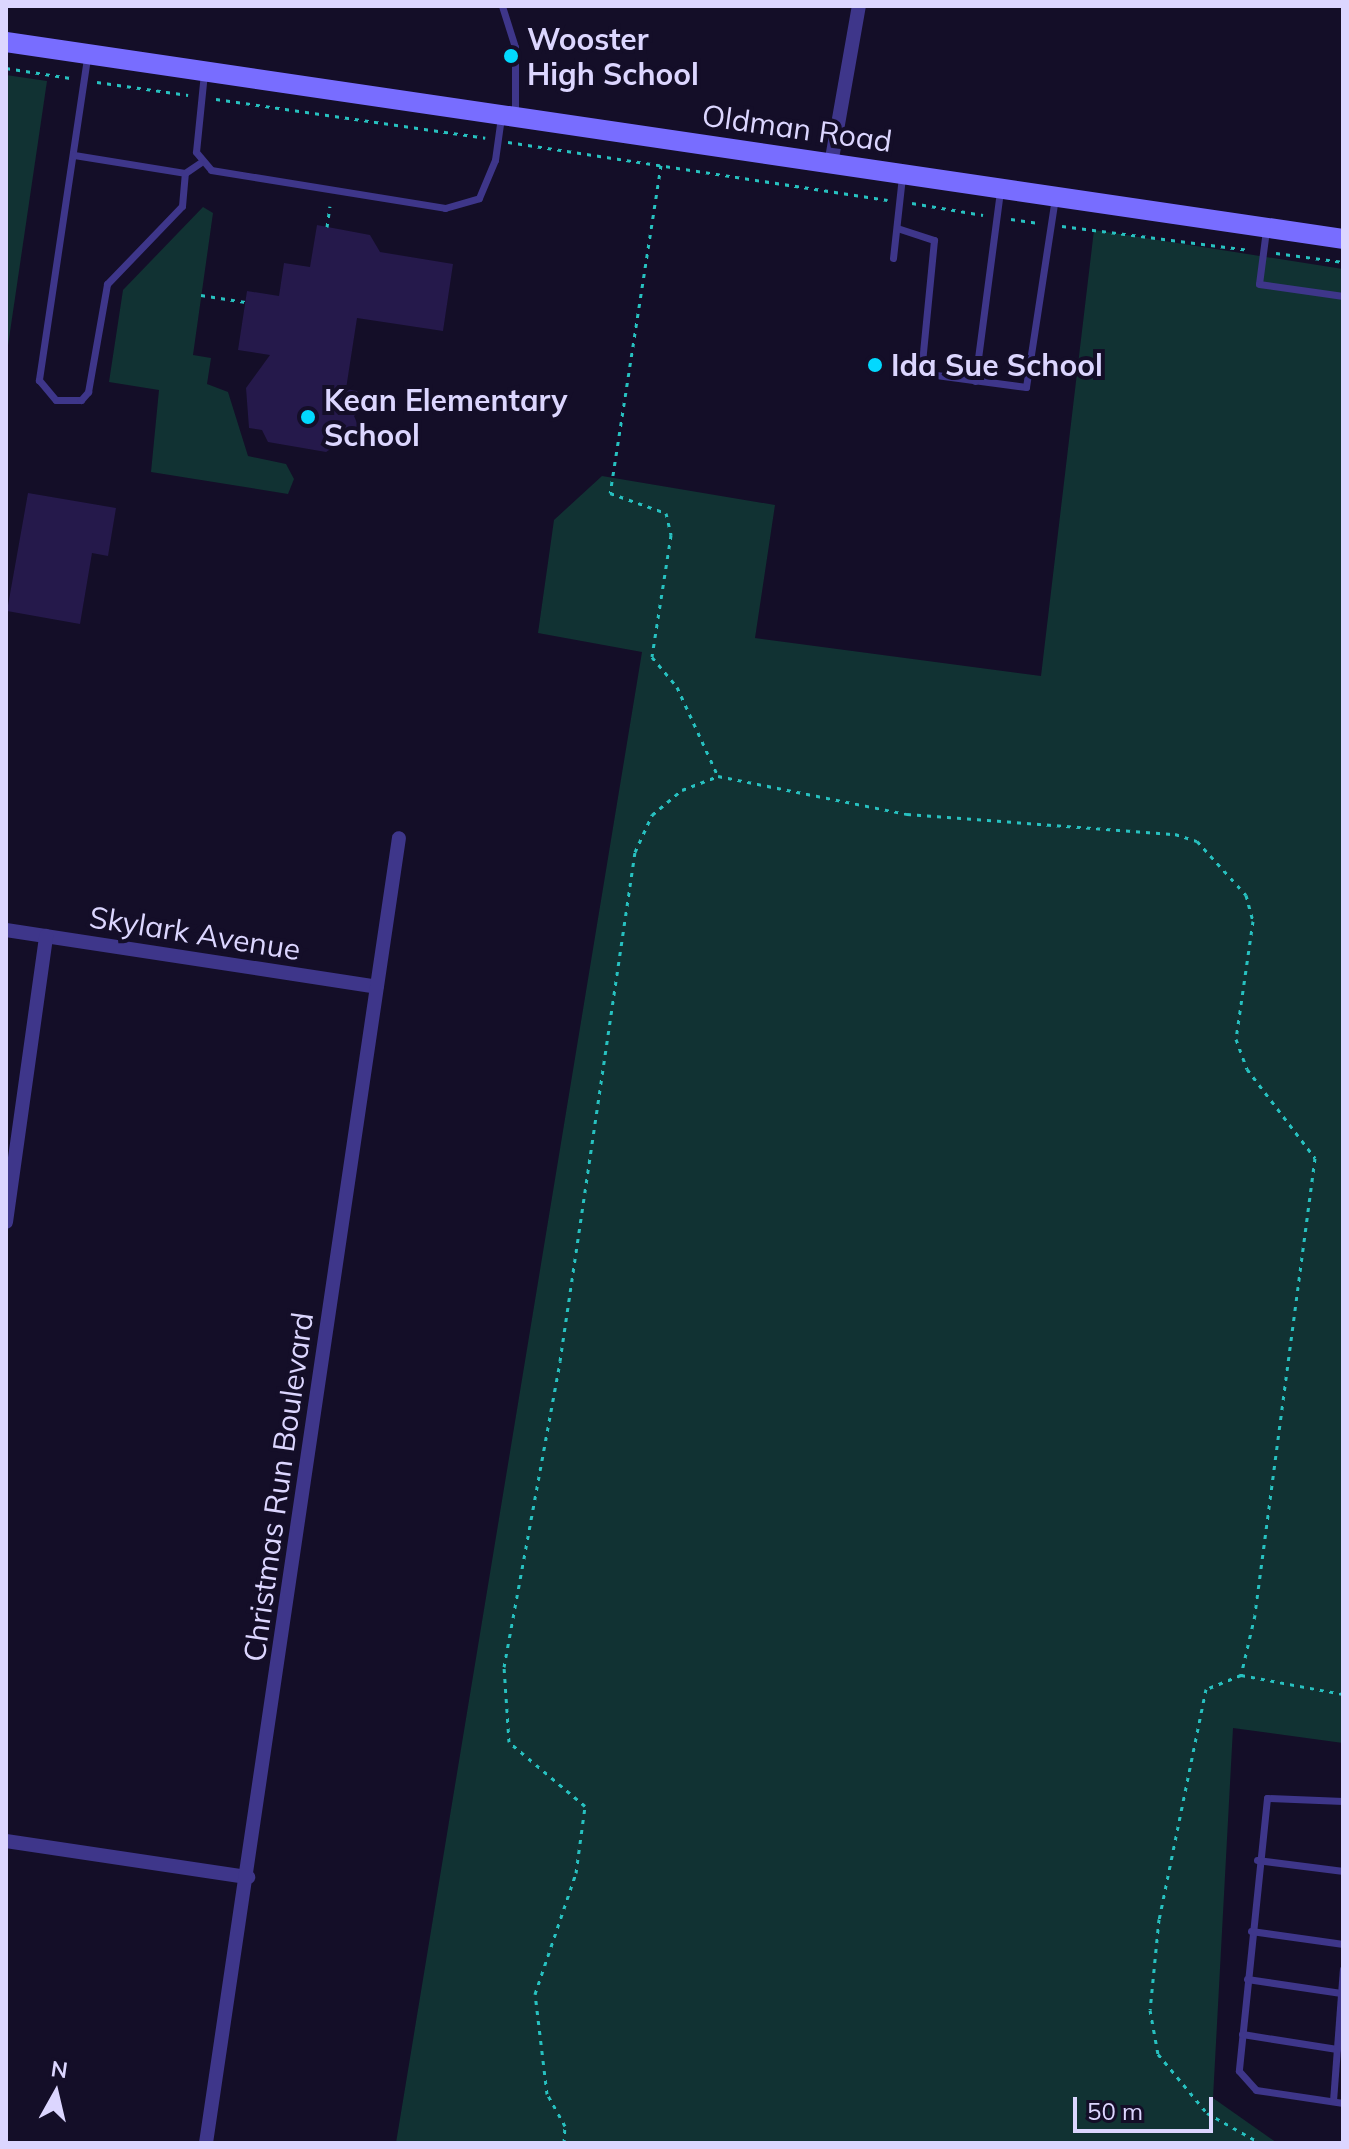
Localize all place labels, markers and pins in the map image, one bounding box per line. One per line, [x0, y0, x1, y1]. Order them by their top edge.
place label: Wooster High School [527, 21, 699, 92]
marker: Wooster High School [502, 47, 520, 65]
place label: Ida Sue School [891, 347, 1103, 383]
marker: Ida Sue School [866, 356, 884, 374]
place label: Kean Elementary School [324, 382, 568, 452]
marker: Kean Elementary School [299, 408, 317, 426]

